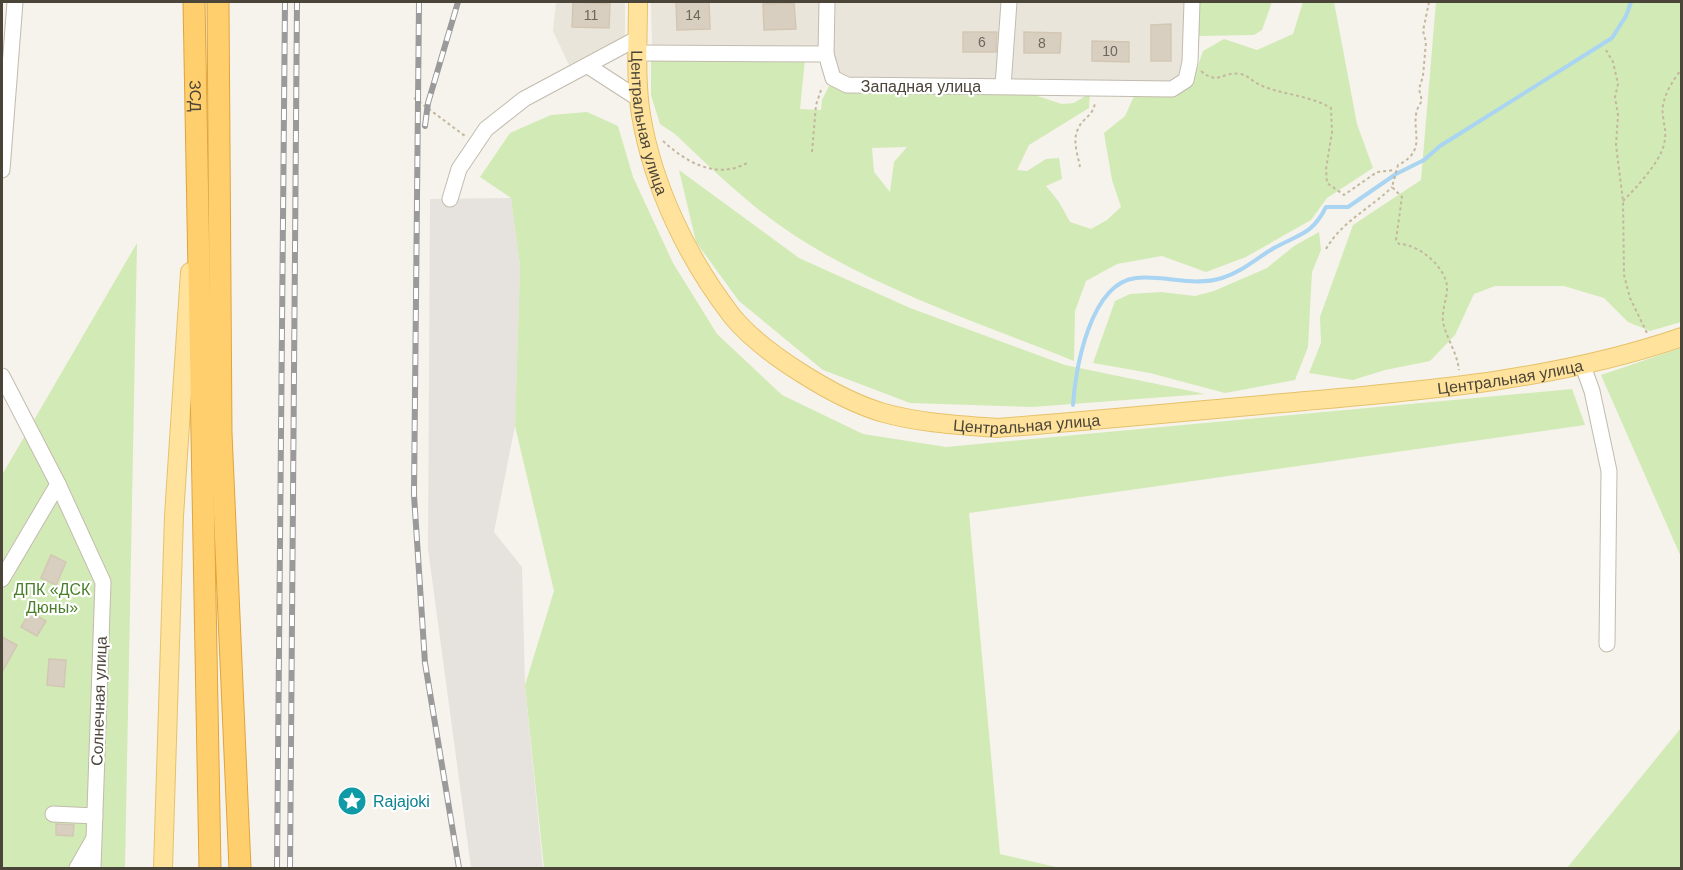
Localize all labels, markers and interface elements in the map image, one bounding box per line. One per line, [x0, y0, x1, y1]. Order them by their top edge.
house number: 11 [584, 7, 598, 23]
house number: 14 [685, 7, 701, 23]
house number: 6 [978, 34, 986, 50]
house number: 8 [1038, 35, 1046, 51]
house number: 10 [1102, 43, 1118, 59]
street label: Центральная улица [629, 50, 671, 197]
street label: Западная улица [861, 78, 981, 95]
street label: ЗСД [187, 80, 205, 112]
street label: Центральная улица [1436, 356, 1585, 397]
street label: Центральная улица [952, 411, 1101, 437]
park label: ДПК «ДСК Дюны» [14, 581, 91, 616]
street label: Солнечная улица [88, 636, 110, 766]
place icon: Rajajoki [336, 785, 368, 817]
place label: Rajajoki [373, 793, 430, 810]

